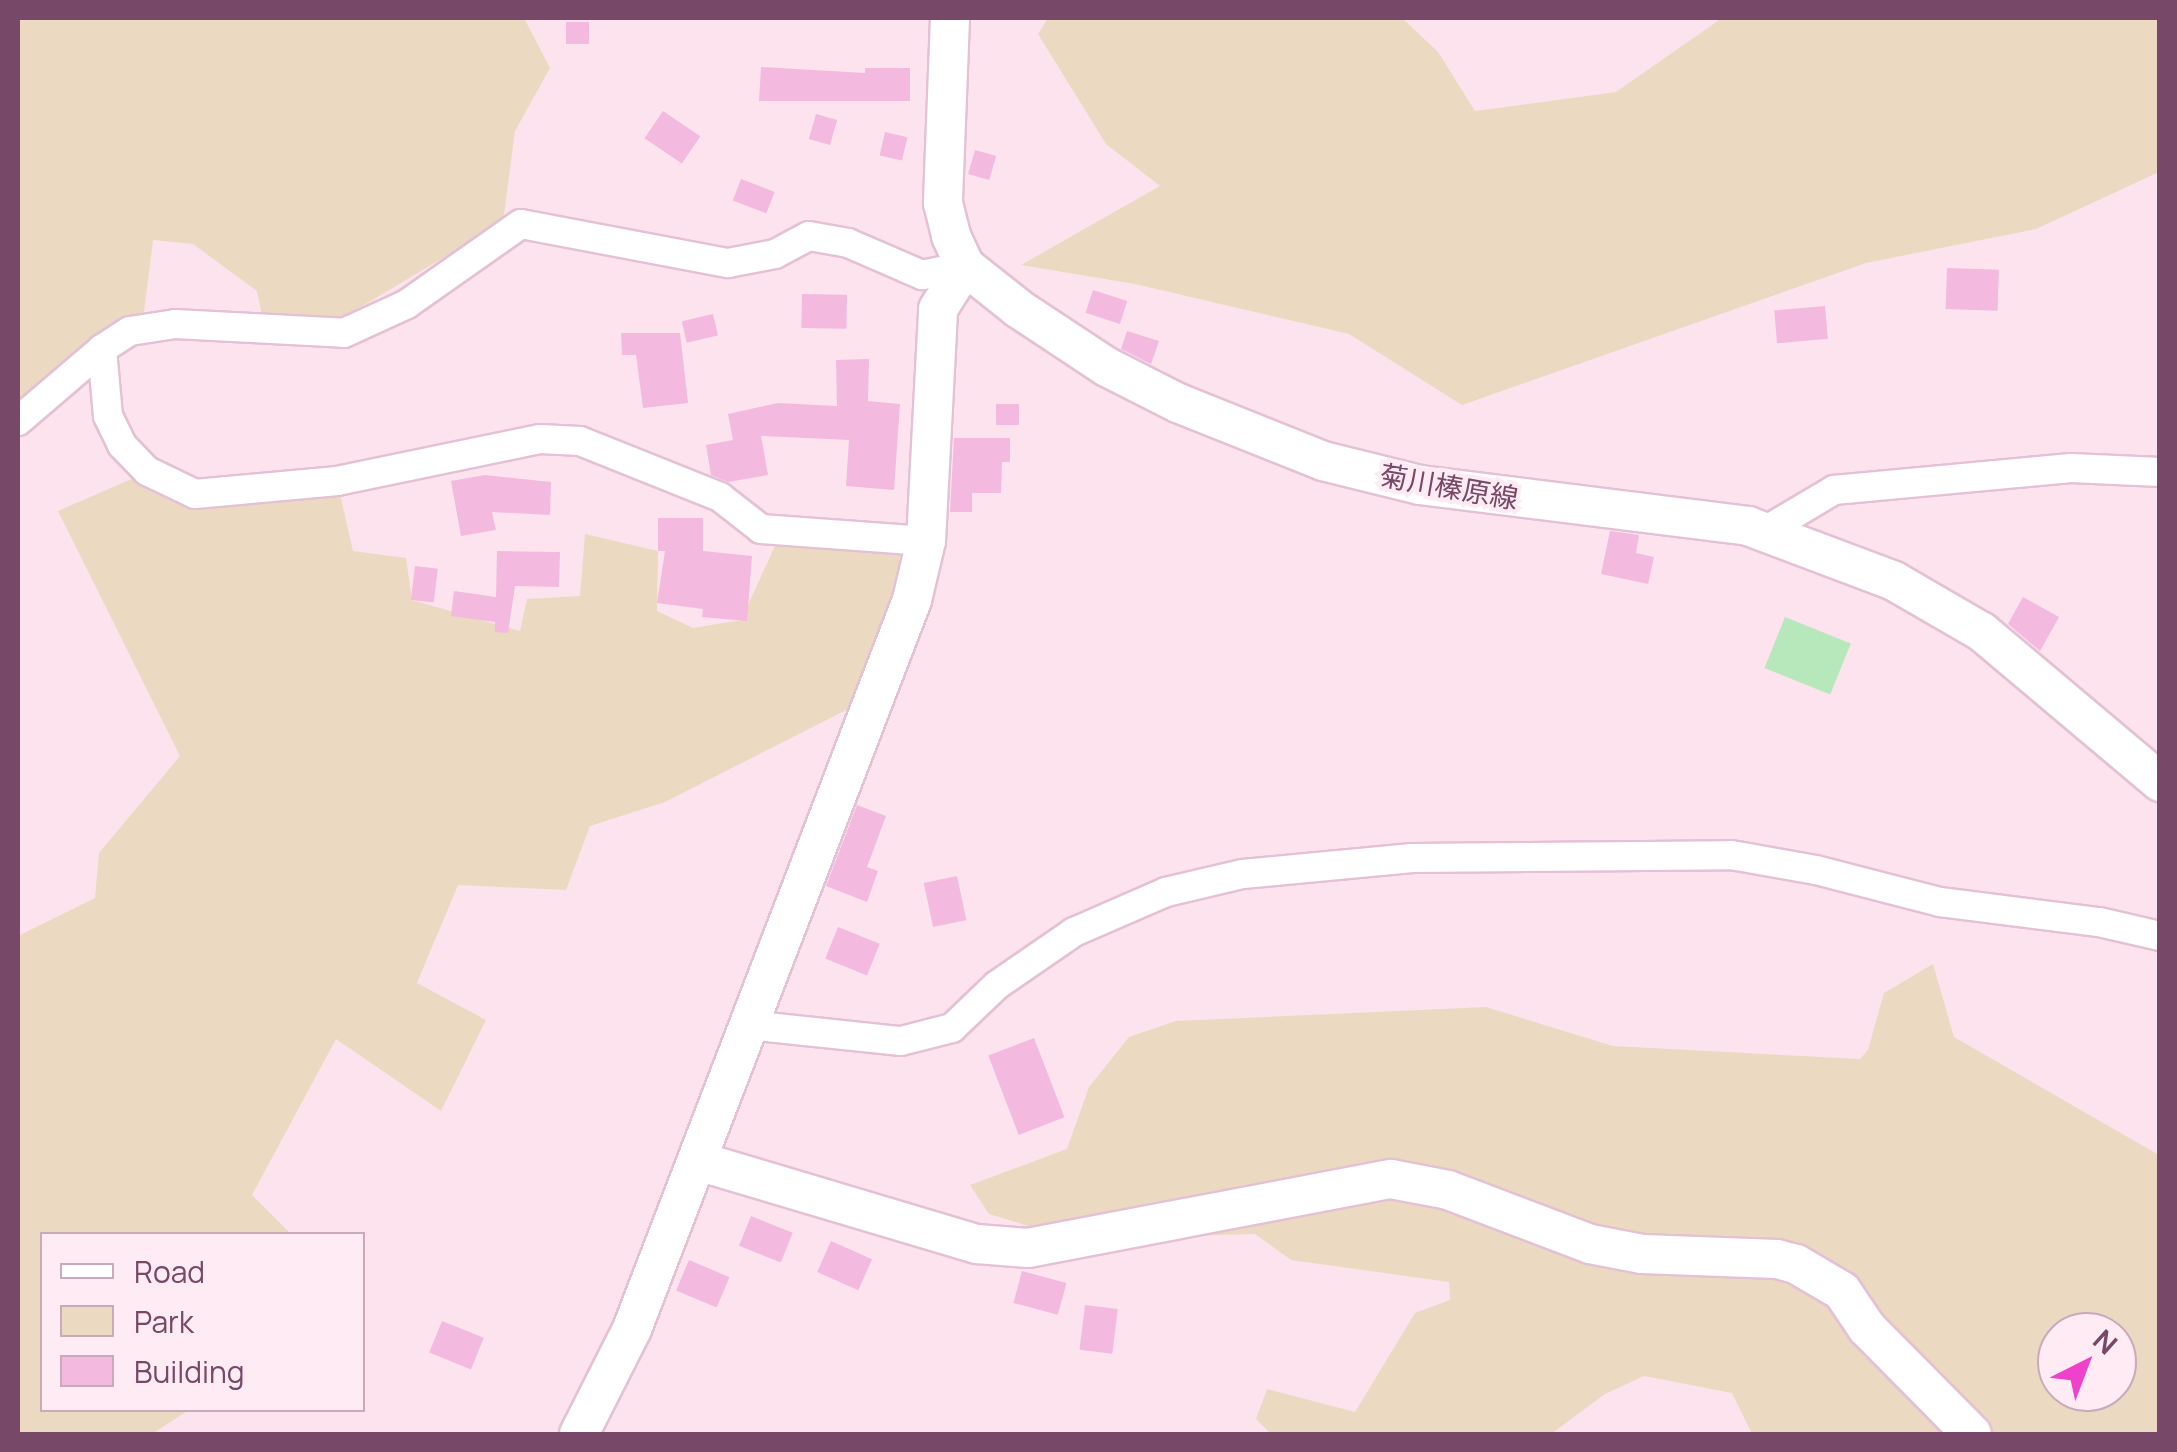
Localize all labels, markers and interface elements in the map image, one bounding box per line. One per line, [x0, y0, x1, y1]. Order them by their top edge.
street label: 菊川榛原線 [1377, 457, 1521, 515]
legend [40, 1232, 365, 1412]
text: Road [134, 1251, 205, 1292]
text: Park [134, 1301, 194, 1342]
north arrow [2037, 1312, 2137, 1412]
text: N [2086, 1320, 2126, 1362]
text: Building [134, 1351, 245, 1392]

